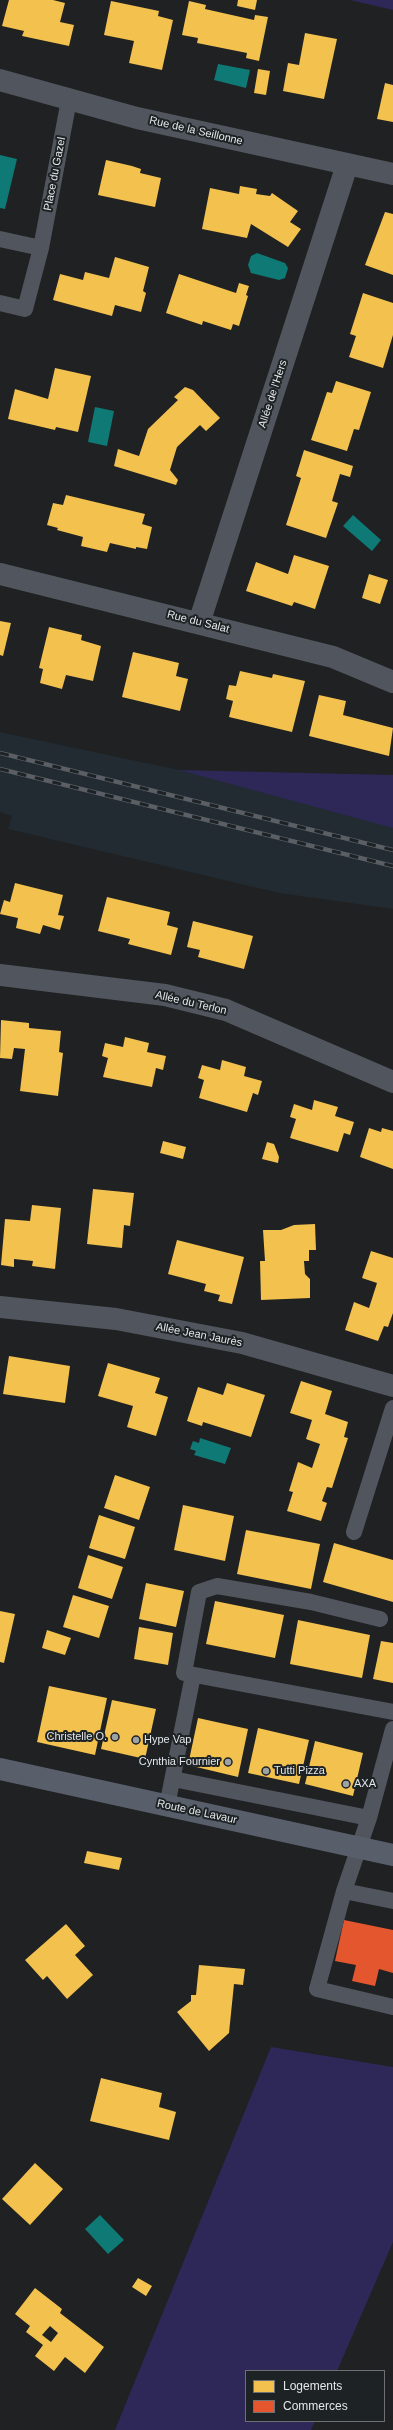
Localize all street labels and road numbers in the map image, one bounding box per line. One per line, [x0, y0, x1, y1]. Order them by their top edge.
street label: Rue de la Seillonne [148, 114, 244, 148]
street label: Place du Gazel [41, 136, 69, 212]
street label: Allée de l'Hers [256, 358, 290, 430]
street label: Rue du Salat [166, 608, 230, 636]
street label: Allée du Terlon [154, 988, 228, 1018]
street label: Allée Jean Jaurès [155, 1320, 243, 1350]
street label: Route de Lavaur [156, 1797, 238, 1827]

